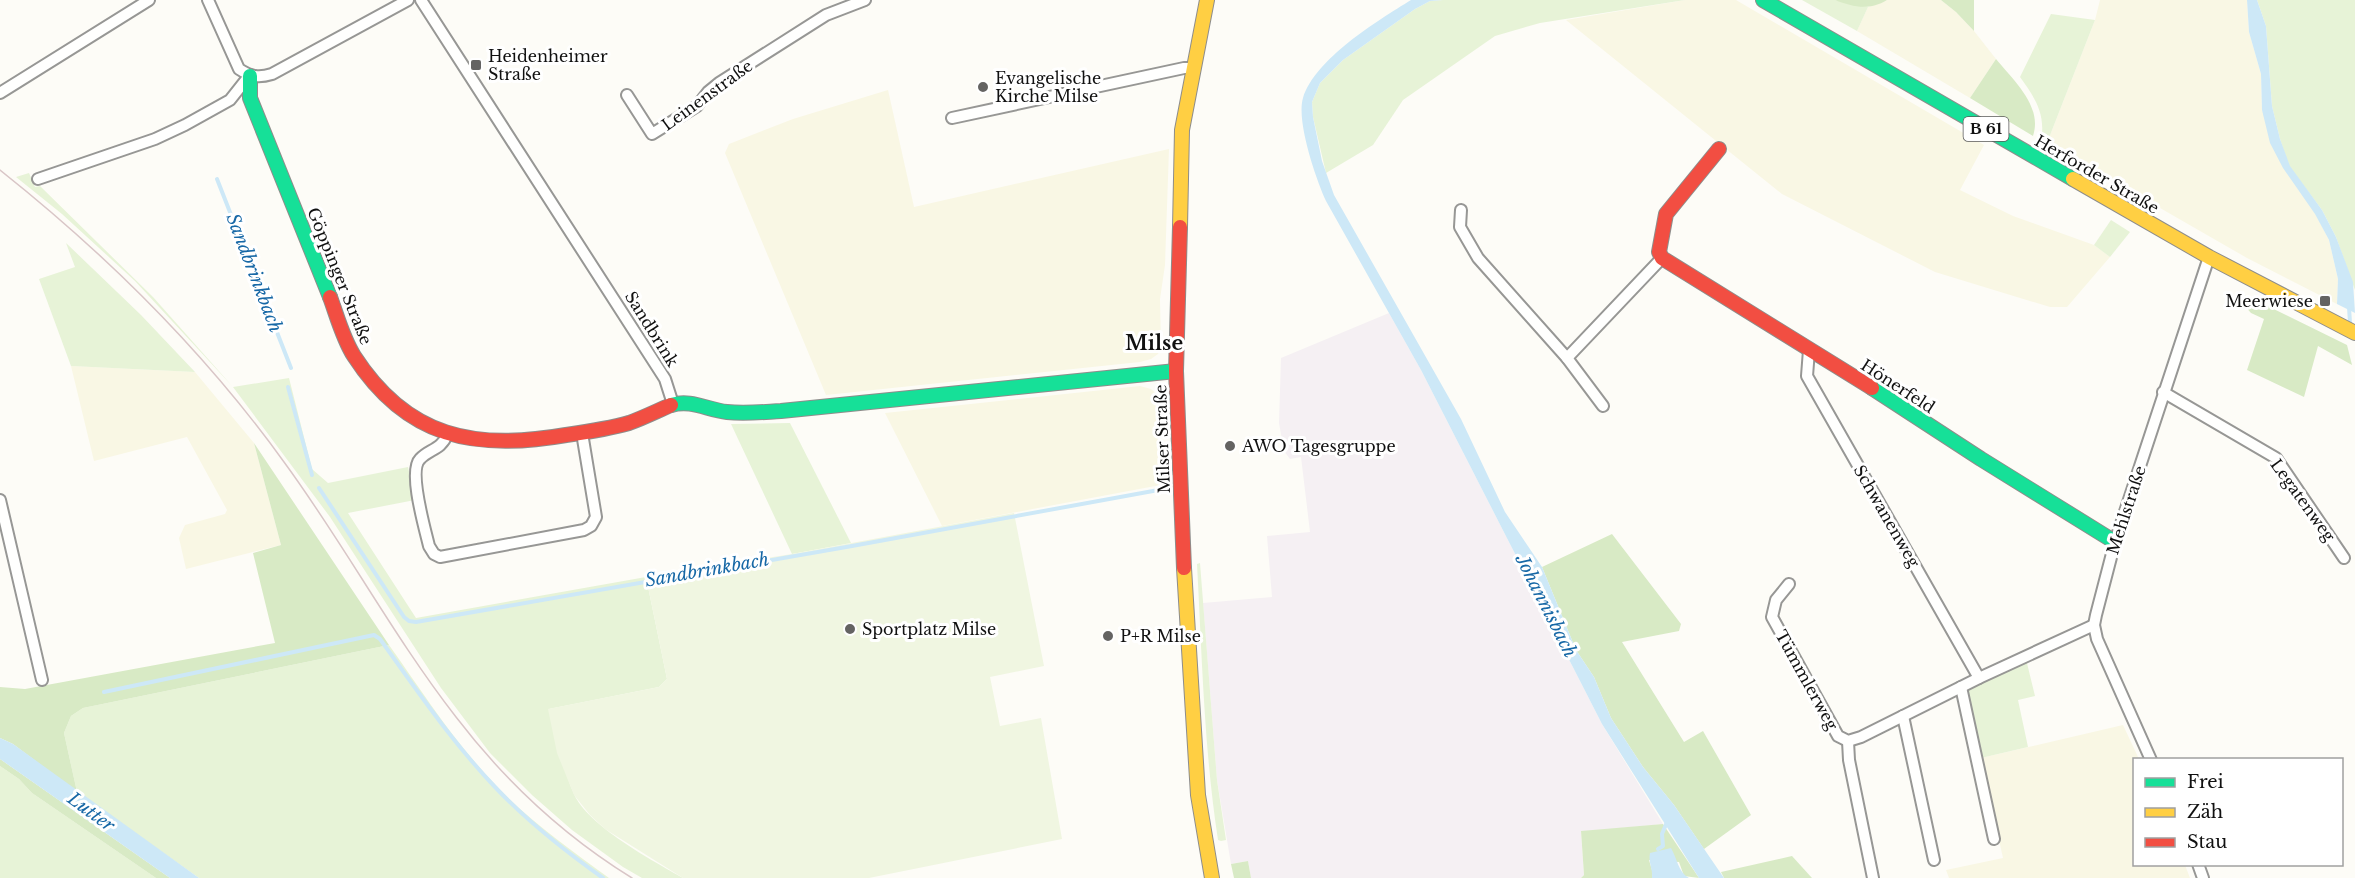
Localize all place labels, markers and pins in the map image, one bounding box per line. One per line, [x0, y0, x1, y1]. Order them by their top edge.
place label: Heidenheimer Straße [488, 46, 608, 84]
marker: Heidenheimer Straße [469, 58, 483, 72]
place label: Evangelische Kirche Milse [995, 68, 1101, 106]
marker: Evangelische Kirche Milse [976, 80, 990, 94]
place label: Meerwiese [2225, 291, 2313, 311]
marker: Meerwiese [2318, 294, 2332, 308]
place label: AWO Tagesgruppe [1241, 436, 1396, 456]
marker: AWO Tagesgruppe [1223, 439, 1237, 453]
place label: Sportplatz Milse [862, 619, 996, 639]
marker: Sportplatz Milse [843, 622, 857, 636]
place label: P+R Milse [1120, 626, 1201, 646]
marker: P+R Milse [1101, 629, 1115, 643]

